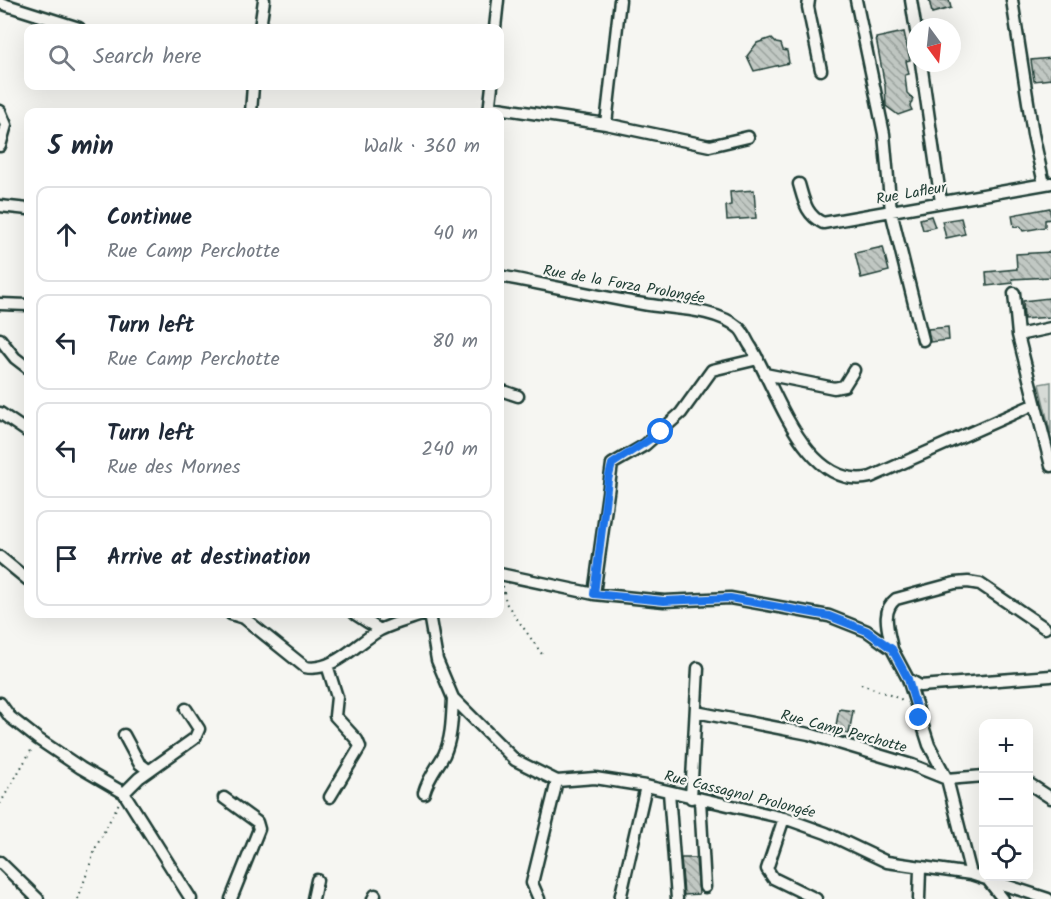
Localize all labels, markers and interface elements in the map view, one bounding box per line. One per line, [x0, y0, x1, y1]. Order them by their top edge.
north arrow [907, 18, 961, 72]
search box [24, 24, 504, 90]
text: Search here [93, 40, 201, 75]
icon: search [45, 41, 78, 74]
text: 5 min [48, 126, 114, 168]
text: Walk · 360 m [363, 131, 480, 163]
street label: Rue Lafleur [874, 176, 949, 212]
text: Continue [107, 201, 192, 236]
icon: ahead [50, 218, 83, 251]
text: 40 m [433, 218, 478, 250]
text: Rue Camp Perchotte [107, 236, 280, 268]
street label: Rue de la Forza Prolongée [541, 259, 707, 311]
text: Turn left [107, 309, 194, 344]
icon: left [50, 326, 83, 359]
text: 80 m [432, 326, 478, 358]
text: Rue Camp Perchotte [107, 344, 280, 376]
text: Turn left [107, 417, 194, 452]
route start [647, 418, 673, 444]
icon: left [50, 434, 83, 467]
text: 240 m [421, 434, 478, 466]
text: Rue des Mornes [107, 452, 240, 484]
text: Arrive at destination [107, 541, 310, 576]
icon: arrive [50, 542, 83, 575]
street label: Rue Camp Perchotte [778, 704, 910, 760]
route end [905, 704, 931, 730]
map controls [979, 719, 1033, 881]
button: + [979, 719, 1033, 773]
street label: Rue Cassagnol Prolongée [662, 765, 818, 825]
button: − [979, 773, 1033, 827]
button: locate [979, 827, 1033, 881]

